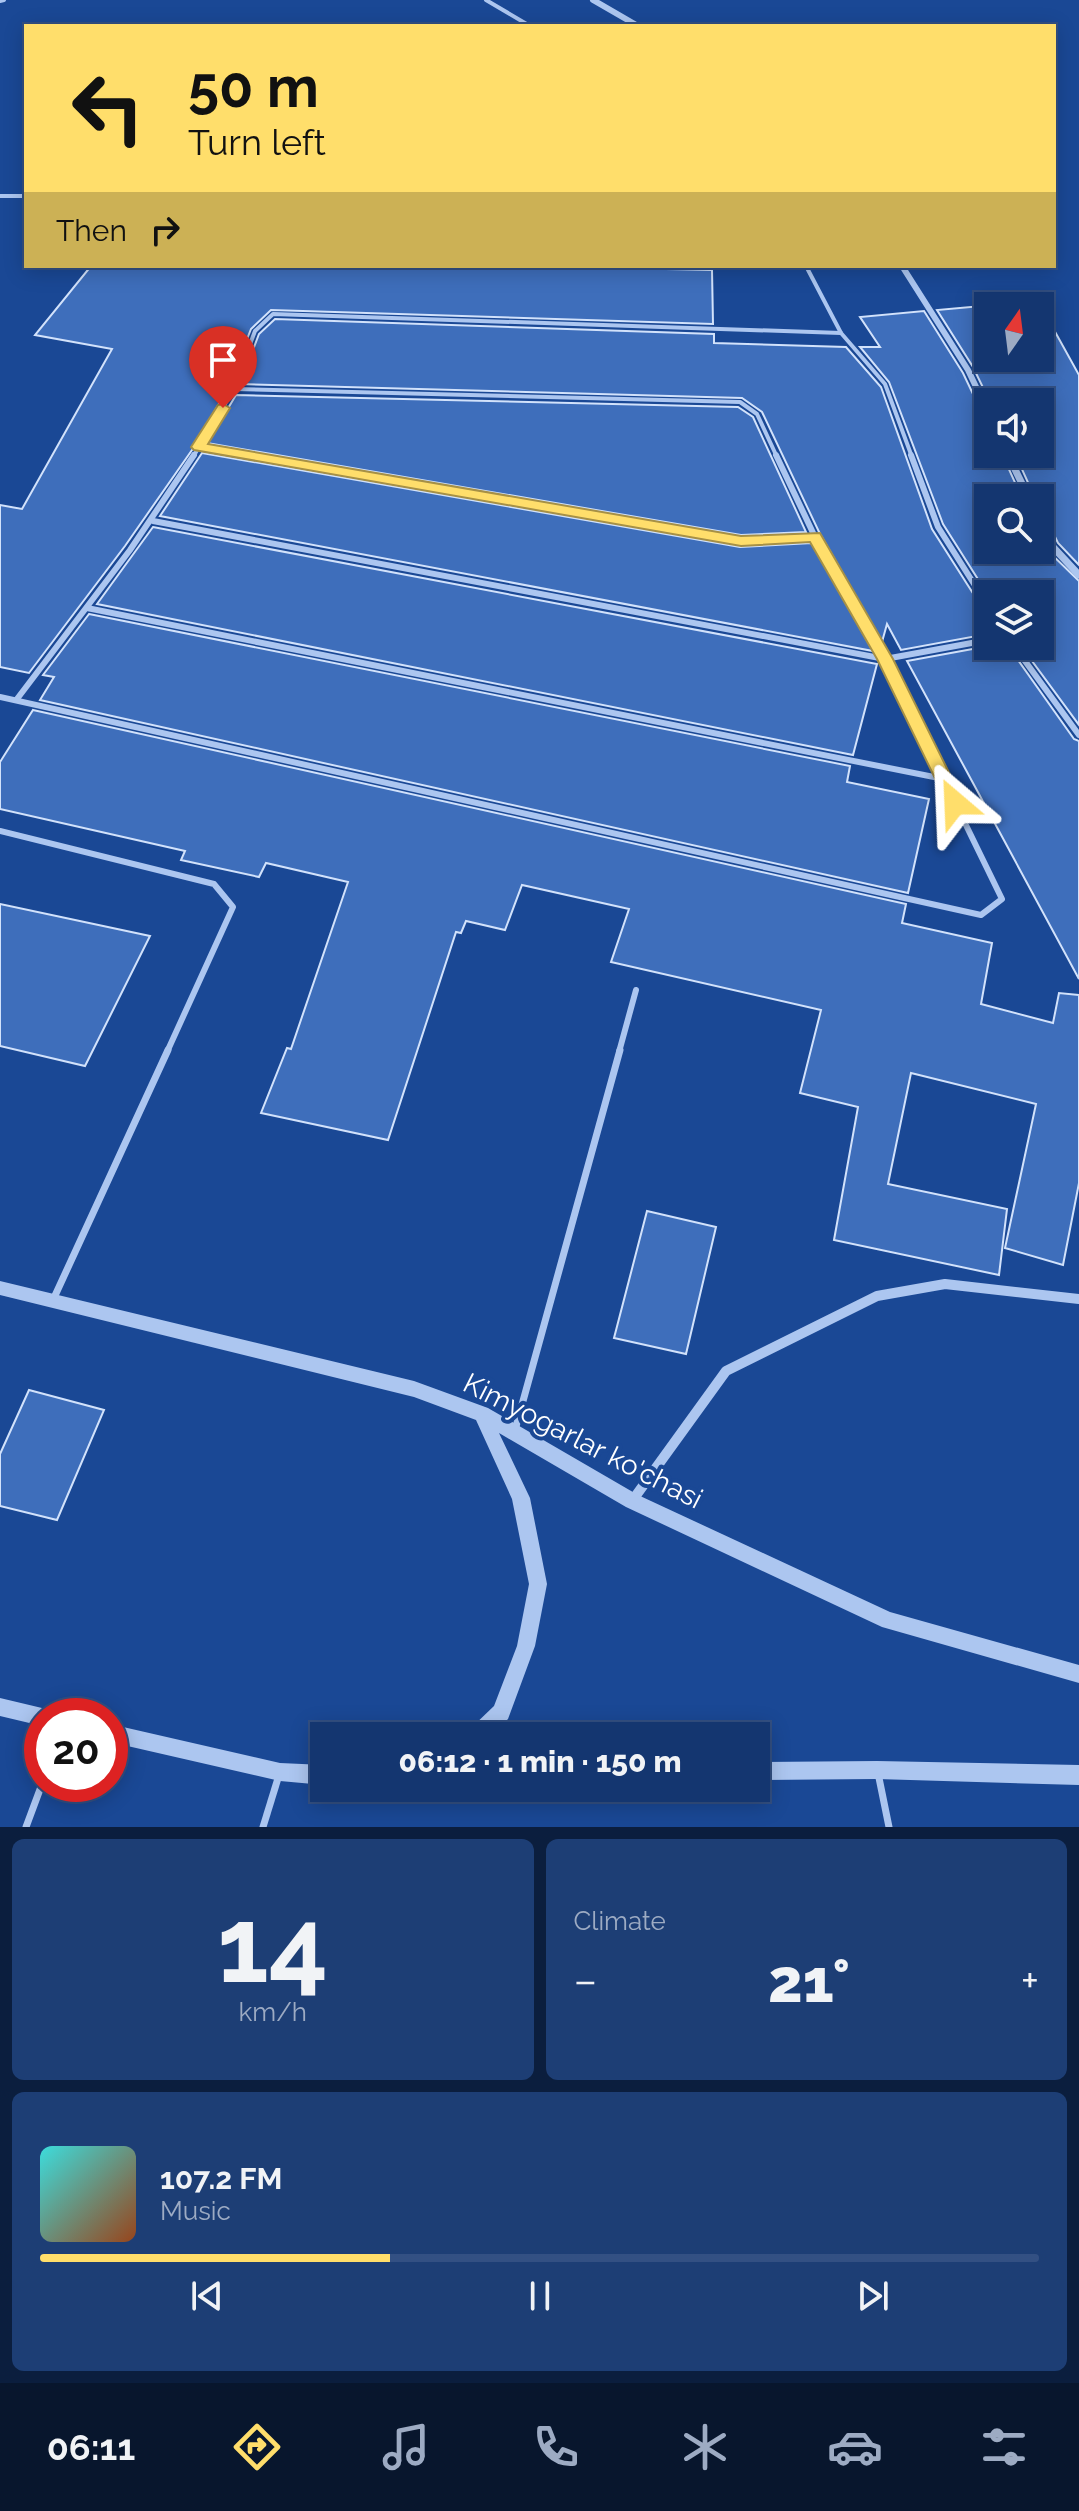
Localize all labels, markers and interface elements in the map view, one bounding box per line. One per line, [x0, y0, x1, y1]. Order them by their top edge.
text: 50 m [188, 54, 319, 120]
icon: left [56, 56, 160, 160]
text: Turn left [188, 121, 326, 163]
icon: right [143, 208, 187, 252]
text: Then [56, 213, 127, 248]
north arrow [974, 292, 1054, 372]
map controls [974, 292, 1054, 660]
pin [189, 326, 257, 408]
icon: arrive [201, 338, 245, 382]
button: sound [974, 388, 1054, 468]
button: search [974, 484, 1054, 564]
button: layers [974, 580, 1054, 660]
position arrow [913, 761, 997, 845]
street label: Kimyogarlar ko'chasi [458, 1366, 708, 1516]
speed limit sign: 20 [24, 1698, 128, 1802]
text: 06:12 · 1 min · 150 m [399, 1744, 681, 1779]
text: 14 [217, 1884, 328, 2006]
text: Climate [574, 1906, 666, 1936]
text: 21° [768, 1946, 850, 2016]
text: − [574, 1955, 597, 2006]
text: + [1021, 1955, 1039, 2006]
text: km/h [238, 1997, 307, 2027]
text: 107.2 FM [160, 2161, 282, 2196]
text: Music [160, 2196, 231, 2226]
icon: previous [185, 2274, 229, 2318]
icon: pause [518, 2274, 562, 2318]
icon: next [851, 2274, 895, 2318]
icon: directions [229, 2419, 285, 2475]
icon: music [378, 2419, 434, 2475]
icon: phone [528, 2419, 584, 2475]
icon: climate [677, 2419, 733, 2475]
icon: car [827, 2419, 883, 2475]
icon: filters [976, 2419, 1032, 2475]
text: 06:11 [47, 2426, 135, 2468]

